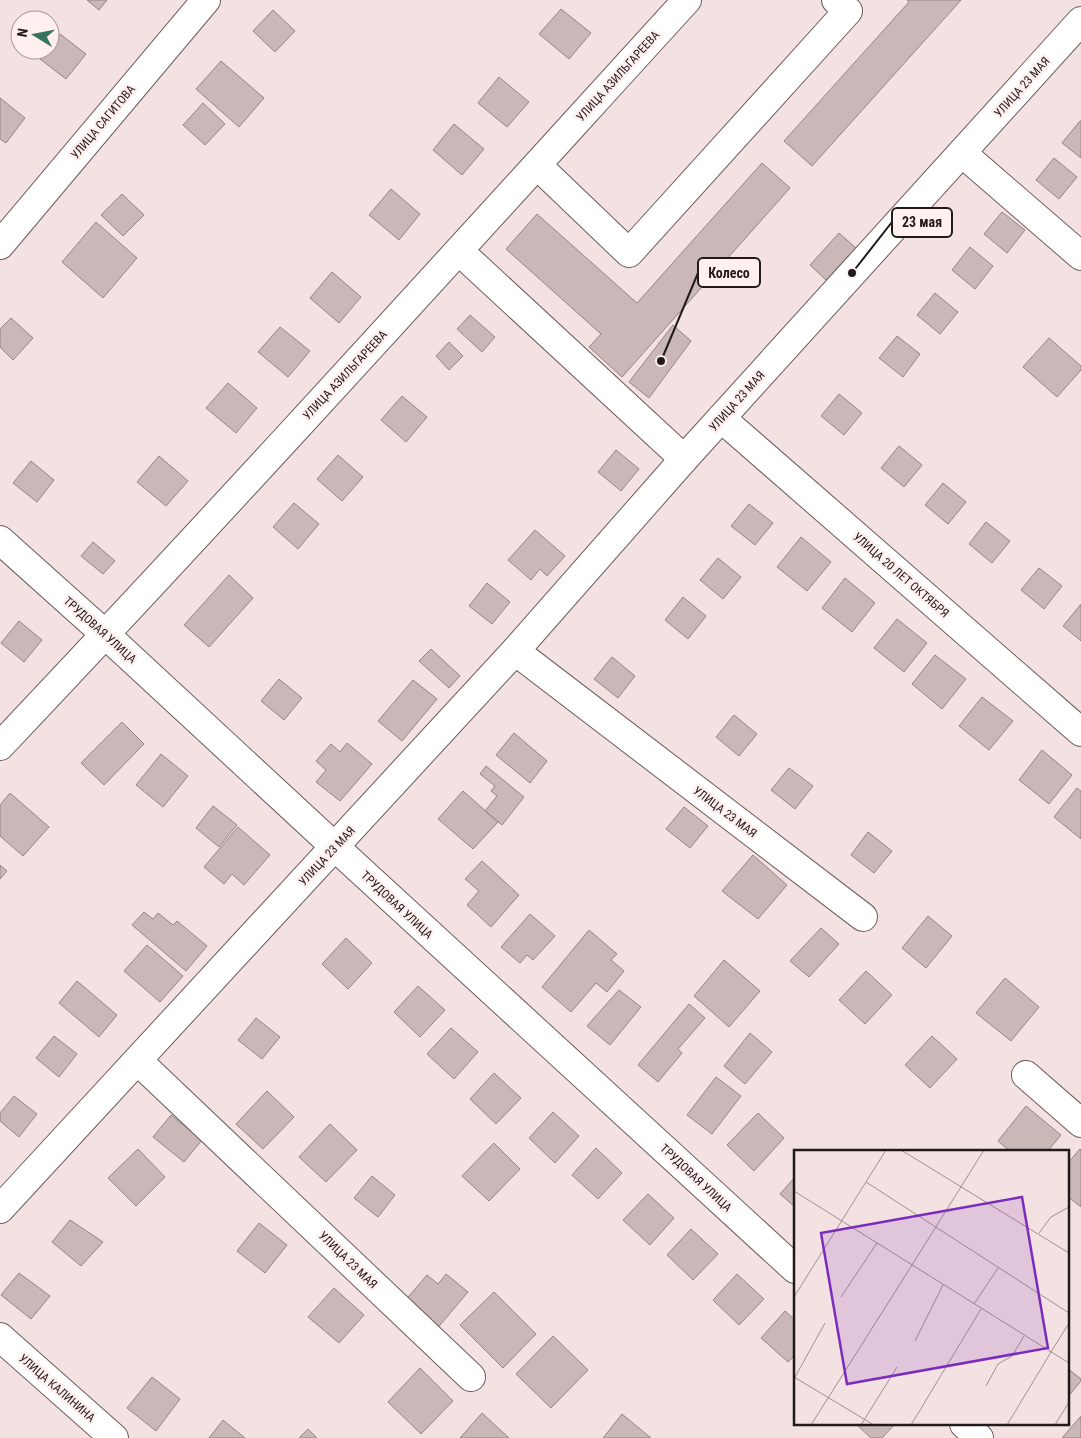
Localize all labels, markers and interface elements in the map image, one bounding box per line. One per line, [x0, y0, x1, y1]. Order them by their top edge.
north arrow [10, 10, 60, 60]
text: N [14, 27, 31, 38]
street label: УЛИЦА АЗИЛЬГАРЕЕВА [574, 28, 662, 124]
street label: УЛИЦА 23 МАЯ [991, 54, 1053, 120]
street label: УЛИЦА САГИТОВА [68, 82, 138, 162]
callout: 23 мая [892, 208, 952, 237]
text: 23 мая [902, 214, 942, 230]
callout: Колесо [698, 258, 760, 287]
text: Колесо [708, 265, 750, 281]
street label: УЛИЦА АЗИЛЬГАРЕЕВА [300, 327, 390, 423]
street label: УЛИЦА 23 МАЯ [706, 368, 768, 434]
street label: УЛИЦА 20 ЛЕТ ОКТЯБРЯ [850, 530, 952, 620]
street label: ТРУДОВАЯ УЛИЦА [61, 594, 139, 666]
street label: УЛИЦА 23 МАЯ [690, 784, 760, 840]
street label: УЛИЦА 23 МАЯ [296, 823, 358, 889]
street label: ТРУДОВАЯ УЛИЦА [358, 868, 436, 942]
street label: ТРУДОВАЯ УЛИЦА [657, 1141, 735, 1215]
inset map [794, 1150, 1068, 1426]
street label: УЛИЦА 23 МАЯ [316, 1229, 380, 1291]
street label: УЛИЦА КАЛИНИНА [16, 1351, 98, 1425]

